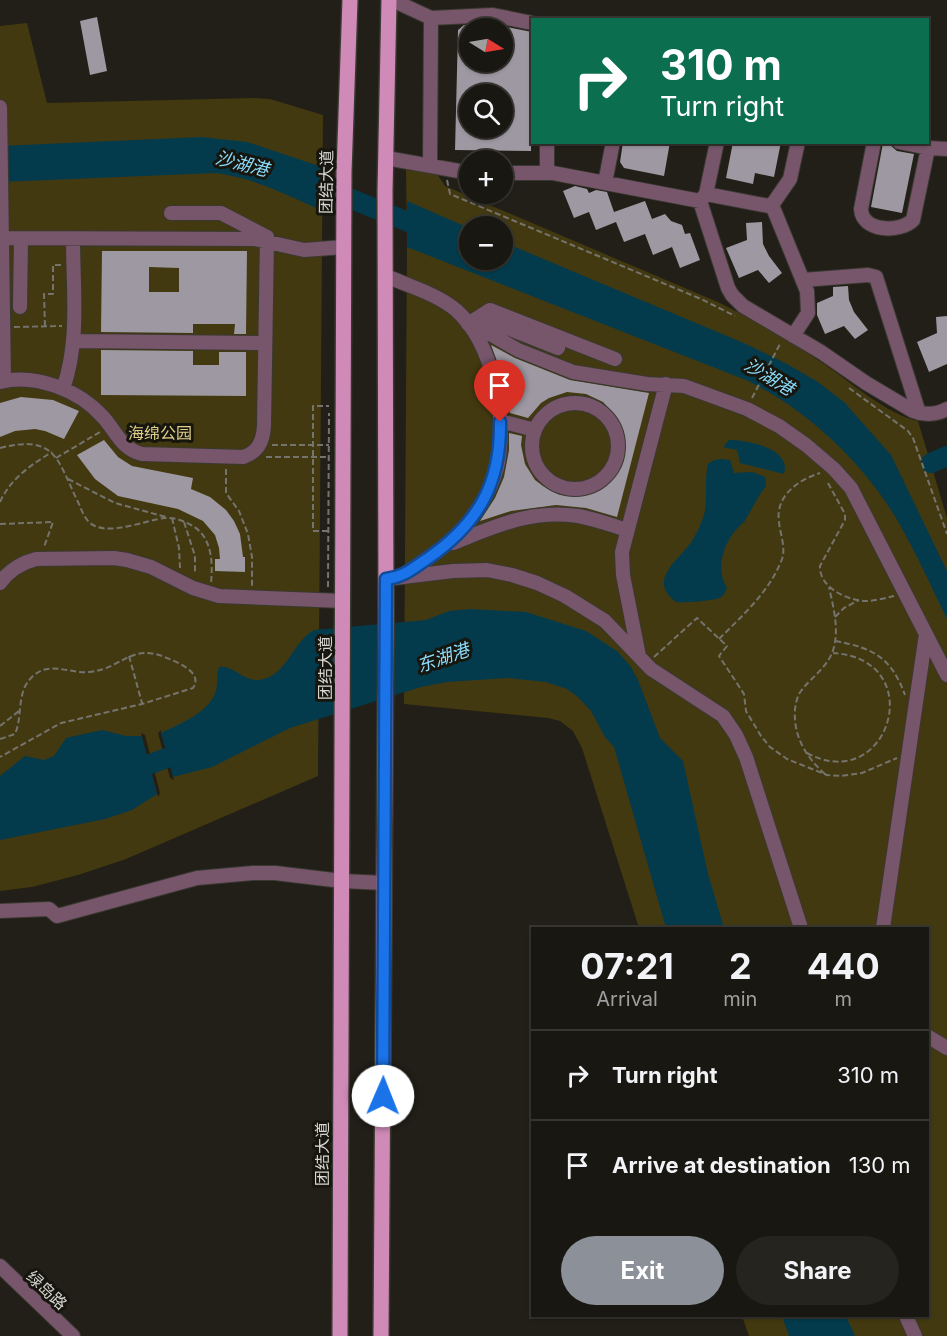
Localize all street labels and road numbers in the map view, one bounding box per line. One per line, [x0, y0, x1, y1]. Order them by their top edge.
street label: 团结大道 [315, 150, 337, 214]
street label: 团结大道 [315, 636, 335, 700]
street label: 团结大道 [312, 1122, 332, 1186]
street label: 绿岛路 [23, 1266, 71, 1314]

